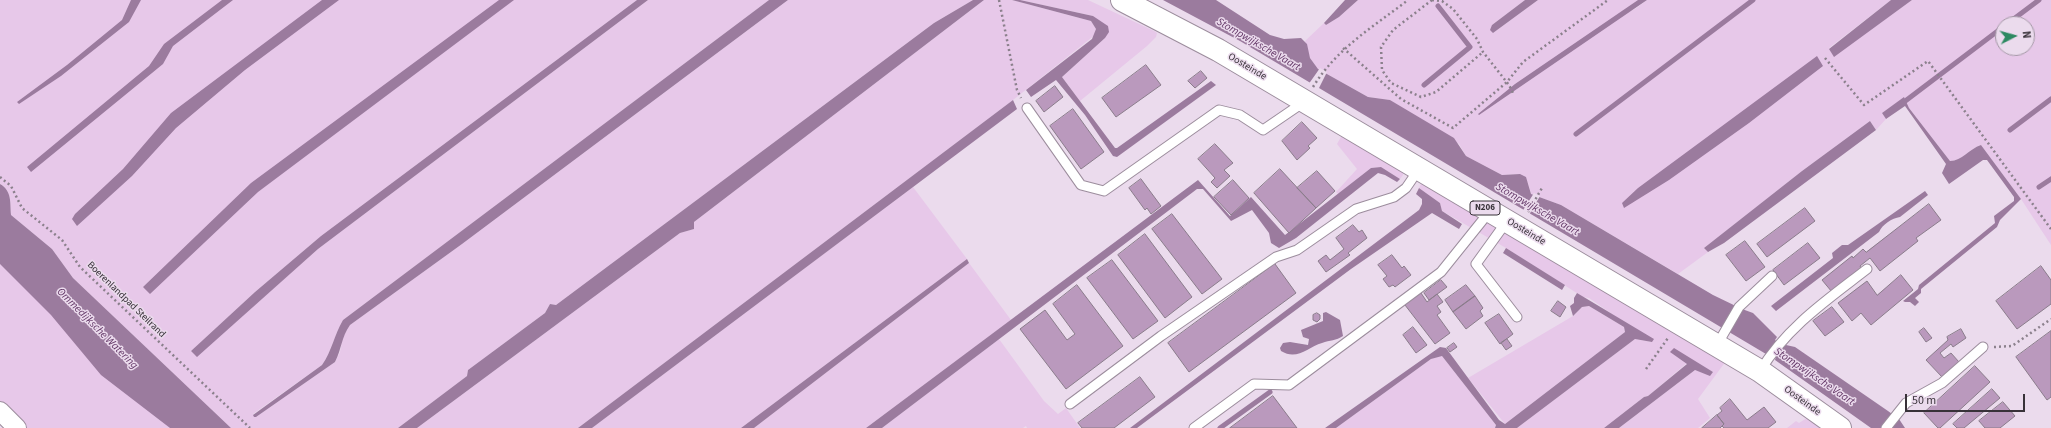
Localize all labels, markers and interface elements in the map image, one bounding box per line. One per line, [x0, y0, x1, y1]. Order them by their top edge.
water label: Stompwijksche Vaart [1214, 16, 1302, 74]
north arrow [1995, 16, 2035, 56]
text: N [2019, 30, 2034, 39]
street label: Oosteinde [1226, 51, 1268, 83]
water label: Stompwijksche Vaart [1493, 181, 1581, 239]
road number: N206 [1470, 201, 1500, 215]
street label: Oosteinde [1505, 216, 1547, 248]
street label: Boerenlandpad Steilrand [84, 259, 168, 341]
water label: Ommedijksche Watering [54, 286, 140, 372]
water label: Stompwijksche Vaart [1771, 345, 1857, 409]
street label: Oosteinde [1781, 384, 1823, 418]
scale bar [1907, 386, 2027, 412]
text: 50 m [1912, 392, 1936, 409]

